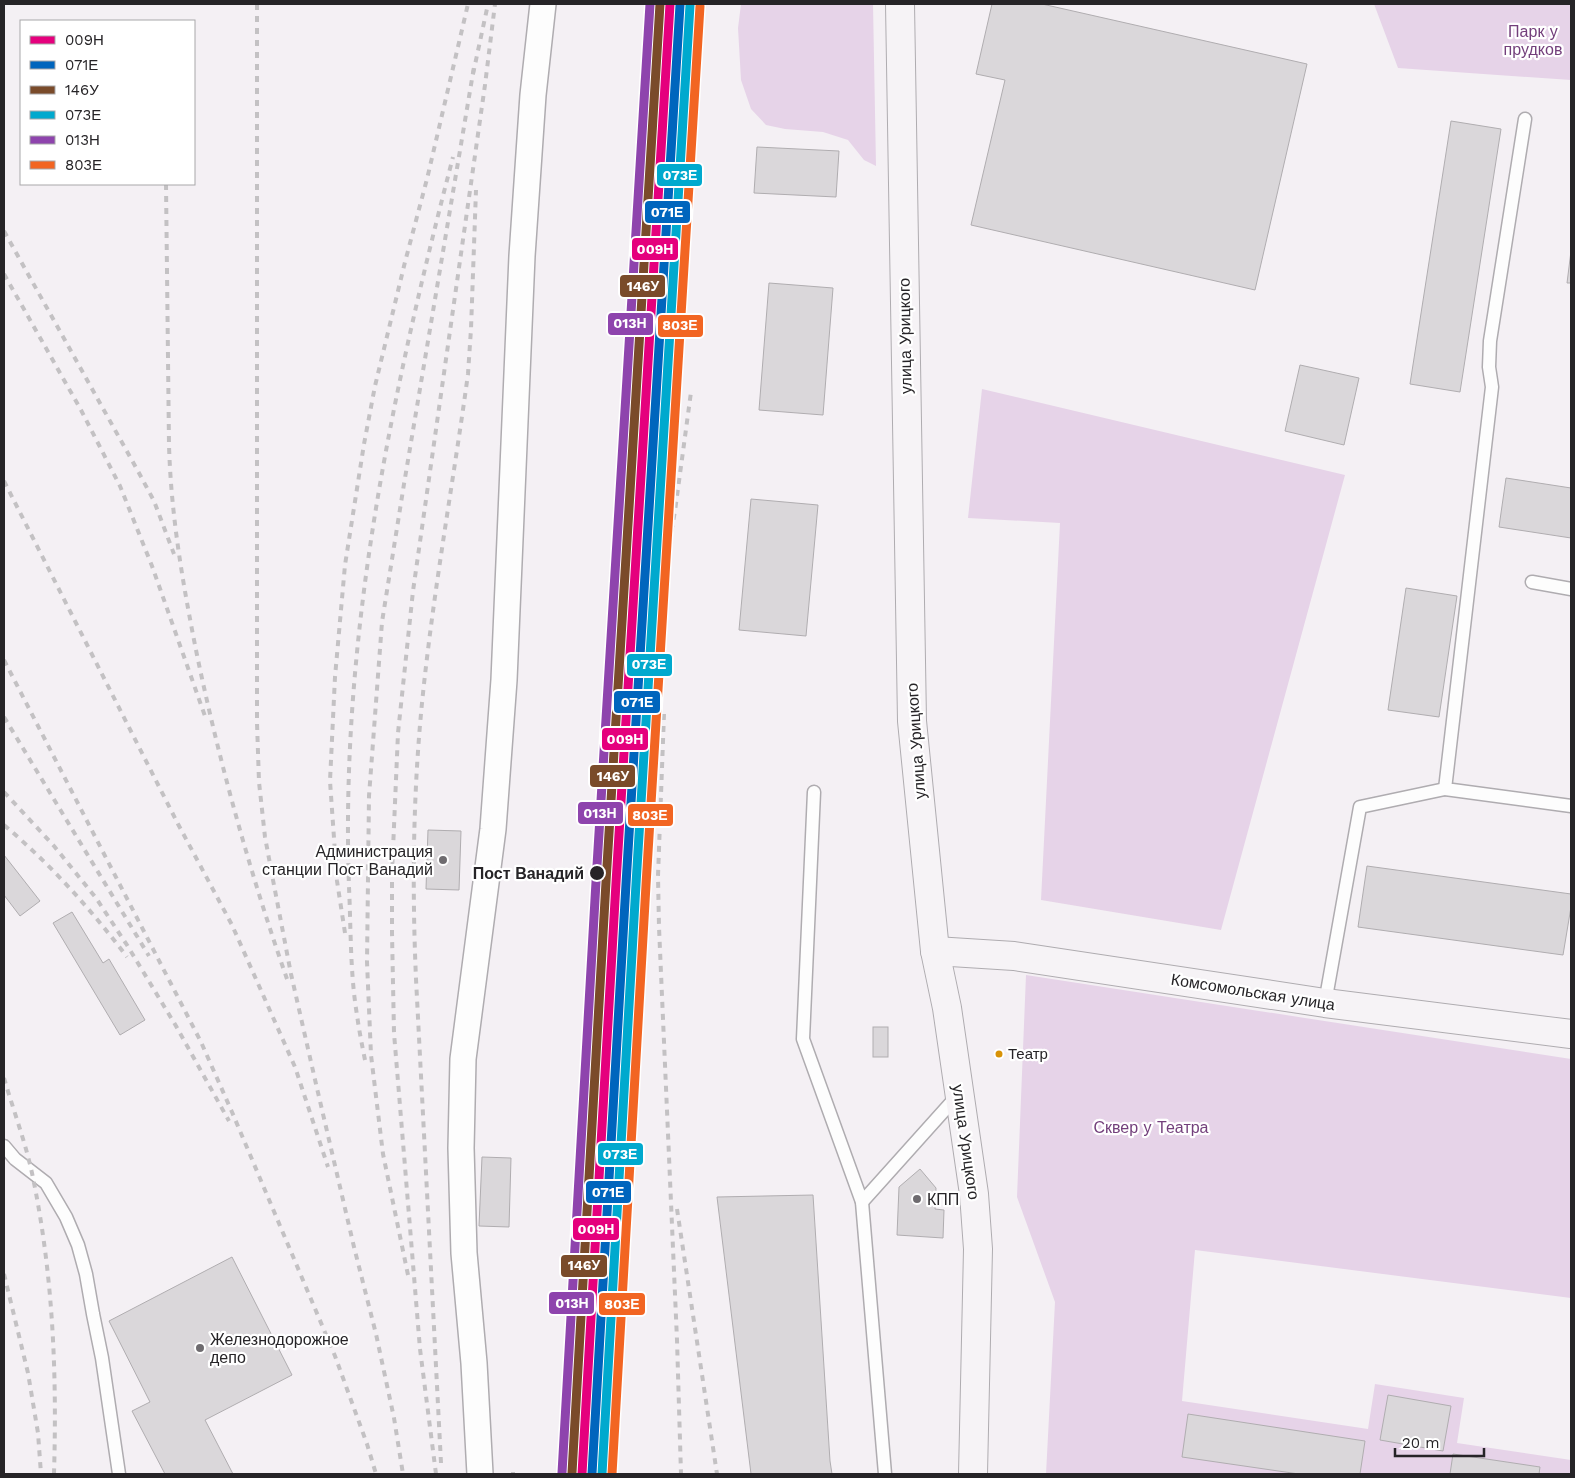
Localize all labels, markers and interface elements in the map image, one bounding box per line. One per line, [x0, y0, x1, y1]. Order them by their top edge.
legend [20, 20, 195, 185]
park label: Парк у прудков [1504, 22, 1562, 59]
text: 009Н [65, 31, 104, 49]
text: 071Е [65, 56, 98, 74]
text: 146У [65, 81, 99, 99]
text: 073Е [65, 106, 101, 124]
text: 013Н [65, 131, 100, 149]
text: 803Е [65, 156, 102, 174]
line badge: 073Е [656, 163, 703, 187]
text: 073Е [663, 167, 697, 183]
line badge: 071Е [644, 200, 691, 224]
text: 071Е [651, 204, 683, 220]
line badge: 009Н [631, 237, 679, 261]
text: 009Н [637, 241, 673, 257]
line badge: 146У [619, 274, 666, 298]
text: 146У [627, 278, 659, 294]
street label: улица Урицкого [894, 278, 916, 394]
line badge: 013Н [607, 312, 654, 336]
line badge: 803Е [657, 314, 704, 338]
text: 013Н [613, 315, 647, 331]
text: 803Е [662, 317, 698, 333]
line badge: 073Е [626, 653, 673, 677]
text: 073Е [632, 656, 666, 672]
street label: улица Урицкого [902, 682, 930, 800]
line badge: 071Е [613, 690, 661, 714]
text: 071Е [621, 694, 653, 710]
line badge: 009Н [601, 727, 649, 751]
text: 009Н [607, 731, 643, 747]
line badge: 146У [589, 764, 636, 788]
text: 146У [597, 768, 629, 784]
line badge: 013Н [577, 801, 624, 825]
line badge: 803Е [627, 803, 674, 827]
text: 013Н [583, 805, 617, 821]
text: 803Е [632, 807, 668, 823]
place label: Администрация станции Пост Ванадий [262, 842, 433, 879]
marker: Администрация станции Пост Ванадий [437, 854, 449, 866]
place label: Пост Ванадий [473, 864, 584, 883]
marker: Пост Ванадий [588, 864, 606, 882]
street label: Комсомольская улица [1170, 970, 1336, 1014]
place label: Театр [1008, 1045, 1048, 1063]
marker: Театр [994, 1049, 1004, 1059]
street label: улица Урицкого [948, 1083, 984, 1201]
park label: Сквер у Театра [1093, 1118, 1209, 1137]
line badge: 073Е [597, 1142, 644, 1166]
text: 073Е [603, 1146, 637, 1162]
line badge: 071Е [585, 1180, 632, 1204]
text: 071Е [592, 1184, 624, 1200]
place label: КПП [927, 1190, 959, 1209]
marker: КПП [911, 1193, 923, 1205]
line badge: 009Н [572, 1217, 620, 1241]
text: 009Н [578, 1221, 614, 1237]
line badge: 146У [560, 1254, 608, 1278]
text: 146У [568, 1257, 600, 1273]
line badge: 013Н [548, 1291, 595, 1315]
line badge: 803Е [598, 1292, 646, 1316]
text: 013Н [555, 1295, 589, 1311]
text: 803Е [604, 1296, 640, 1312]
place label: Железнодорожное депо [210, 1330, 349, 1367]
marker: Железнодорожное депо [194, 1342, 206, 1354]
scale bar [1395, 1426, 1484, 1458]
text: 20 m [1402, 1434, 1440, 1452]

